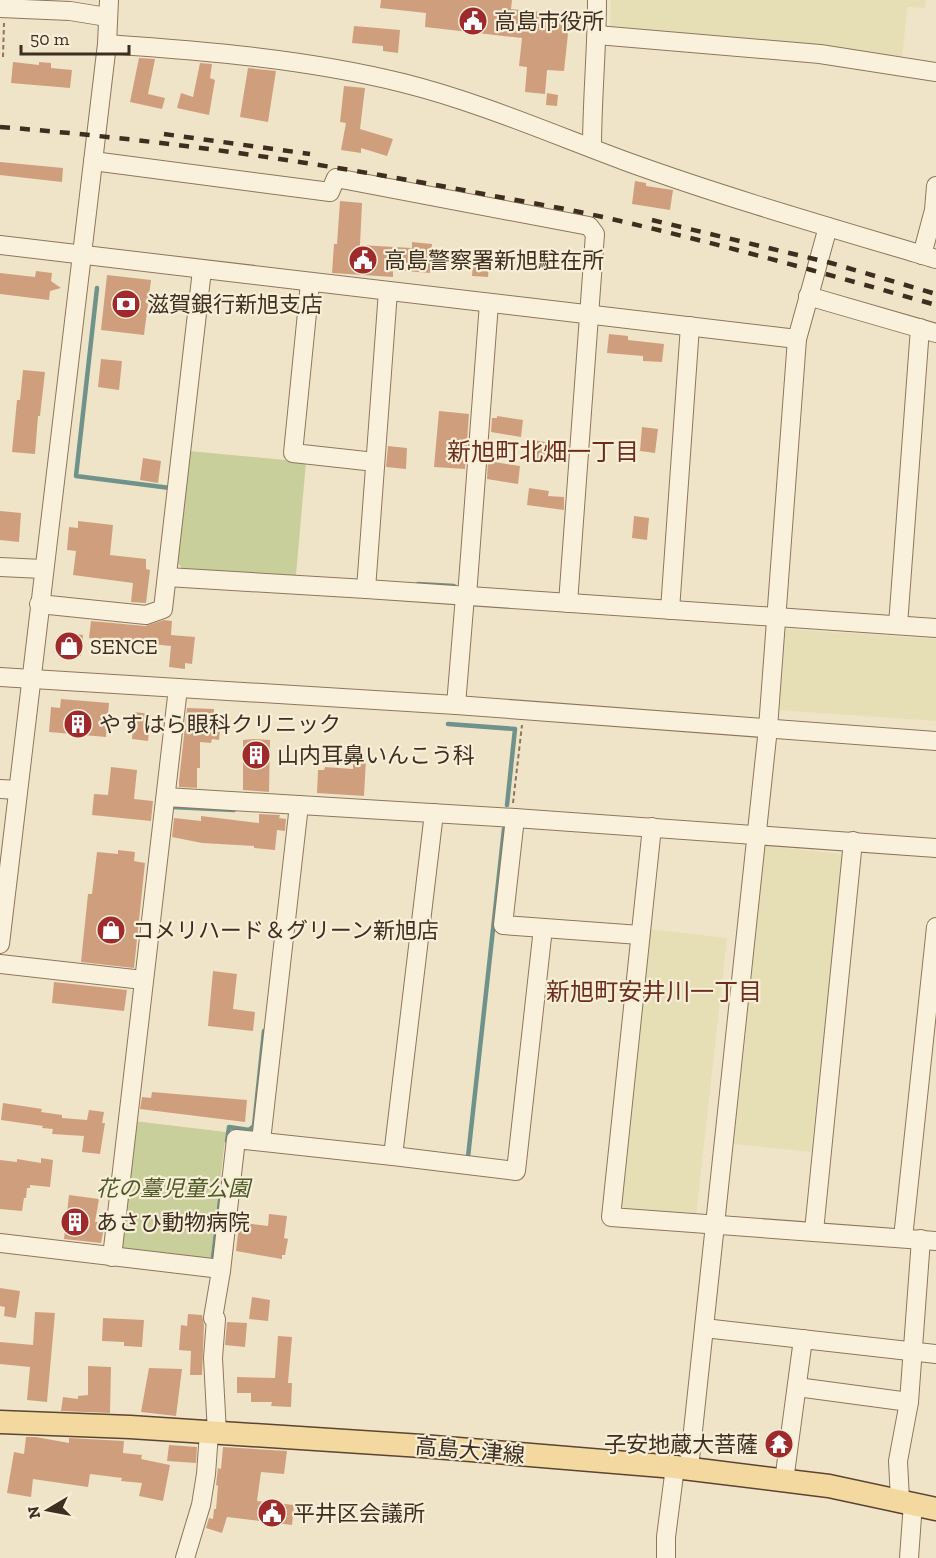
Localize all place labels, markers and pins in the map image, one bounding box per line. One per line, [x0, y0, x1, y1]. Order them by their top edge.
public building icon: 高島市役所 [457, 5, 489, 37]
place label: 高島市役所 [494, 8, 604, 35]
public building icon: 高島警察署新旭駐在所 [347, 244, 379, 276]
place label: 高島警察署新旭駐在所 [384, 247, 604, 274]
bank icon: 滋賀銀行新旭支店 [110, 288, 142, 320]
place label: 滋賀銀行新旭支店 [147, 291, 323, 318]
shop icon: SENCE [53, 630, 85, 662]
place label: SENCE [90, 633, 158, 660]
building icon: やすはら眼科クリニック [62, 708, 94, 740]
place label: やすはら眼科クリニック [99, 711, 341, 738]
building icon: 山内耳鼻いんこう科 [240, 739, 272, 771]
place label: 山内耳鼻いんこう科 [277, 742, 475, 769]
shop icon: コメリハード＆グリーン新旭店 [95, 914, 127, 946]
place label: コメリハード＆グリーン新旭店 [132, 917, 439, 944]
building icon: あさひ動物病院 [59, 1206, 91, 1238]
place label: あさひ動物病院 [96, 1209, 250, 1236]
temple icon: 子安地蔵大菩薩 [763, 1428, 795, 1460]
place label: 子安地蔵大菩薩 [604, 1431, 758, 1458]
public building icon: 平井区会議所 [256, 1497, 288, 1529]
place label: 平井区会議所 [293, 1500, 425, 1527]

